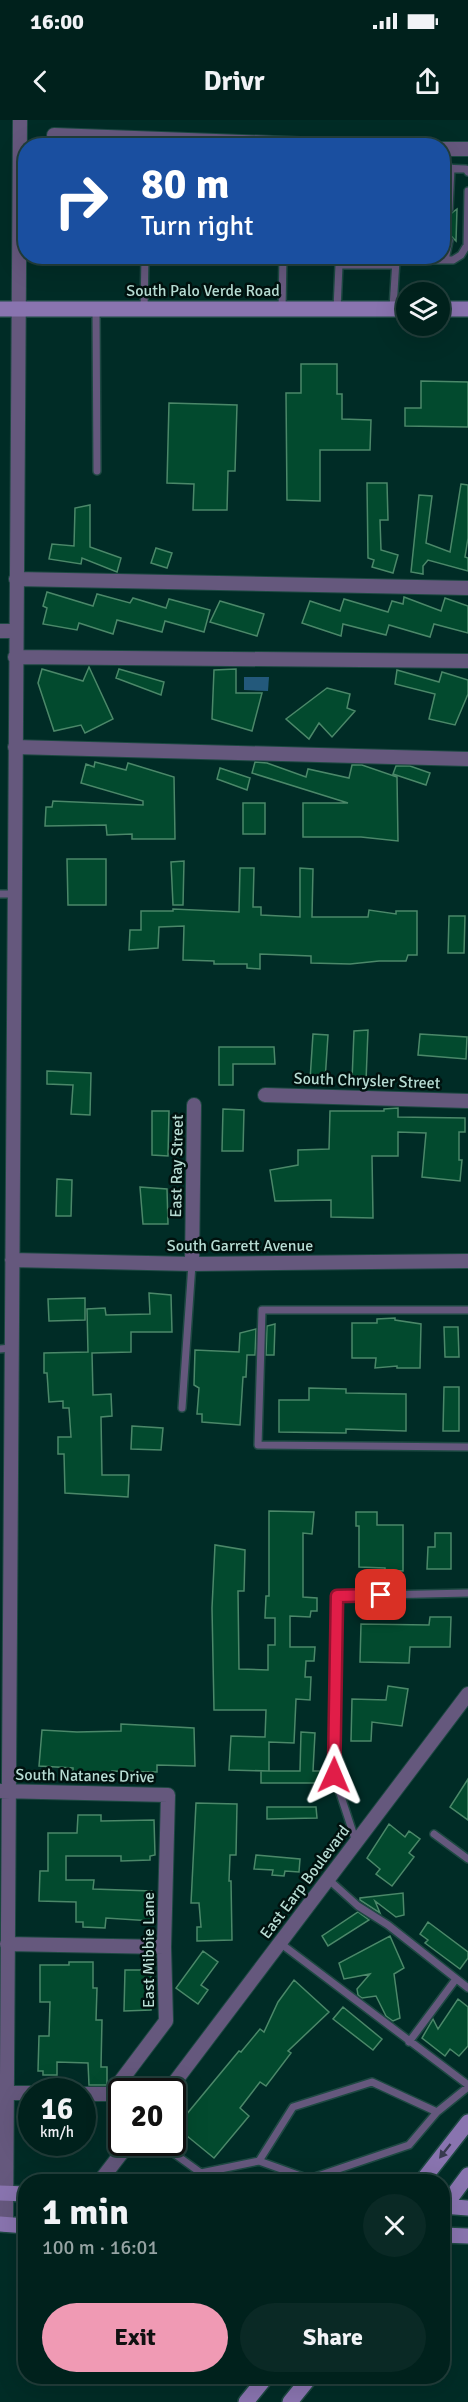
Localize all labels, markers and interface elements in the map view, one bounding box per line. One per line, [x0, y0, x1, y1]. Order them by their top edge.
text: 16:00 [30, 8, 84, 35]
icon: back [24, 65, 57, 98]
text: Drivr [204, 65, 264, 98]
icon: share [411, 65, 444, 98]
text: 80 m [141, 159, 230, 210]
icon: right [42, 162, 120, 240]
text: Turn right [141, 210, 254, 243]
street label: South Palo Verde Road [126, 281, 280, 301]
map controls [396, 282, 450, 336]
button: layers [396, 282, 450, 336]
street label: South Chrysler Street [293, 1068, 441, 1094]
street label: East Ray Street [166, 1114, 188, 1218]
street label: South Garrett Avenue [167, 1236, 313, 1256]
pin [355, 1569, 406, 1620]
icon: arrive [364, 1578, 397, 1611]
position arrow [302, 1743, 366, 1807]
street label: South Natanes Drive [15, 1765, 155, 1787]
street label: East Earp Boulevard [256, 1821, 354, 1943]
street label: East Mibbie Lane [139, 1892, 159, 2008]
speed limit sign: 20 [108, 2078, 186, 2156]
text: 16 [41, 2091, 73, 2128]
text: km/h [40, 2123, 74, 2141]
one-way arrow [439, 2143, 451, 2159]
text: 1 min [42, 2190, 129, 2235]
button: close [363, 2194, 426, 2257]
text: 100 m · 16:01 [42, 2235, 158, 2260]
button: Exit [42, 2303, 228, 2372]
button: Share [240, 2303, 426, 2372]

